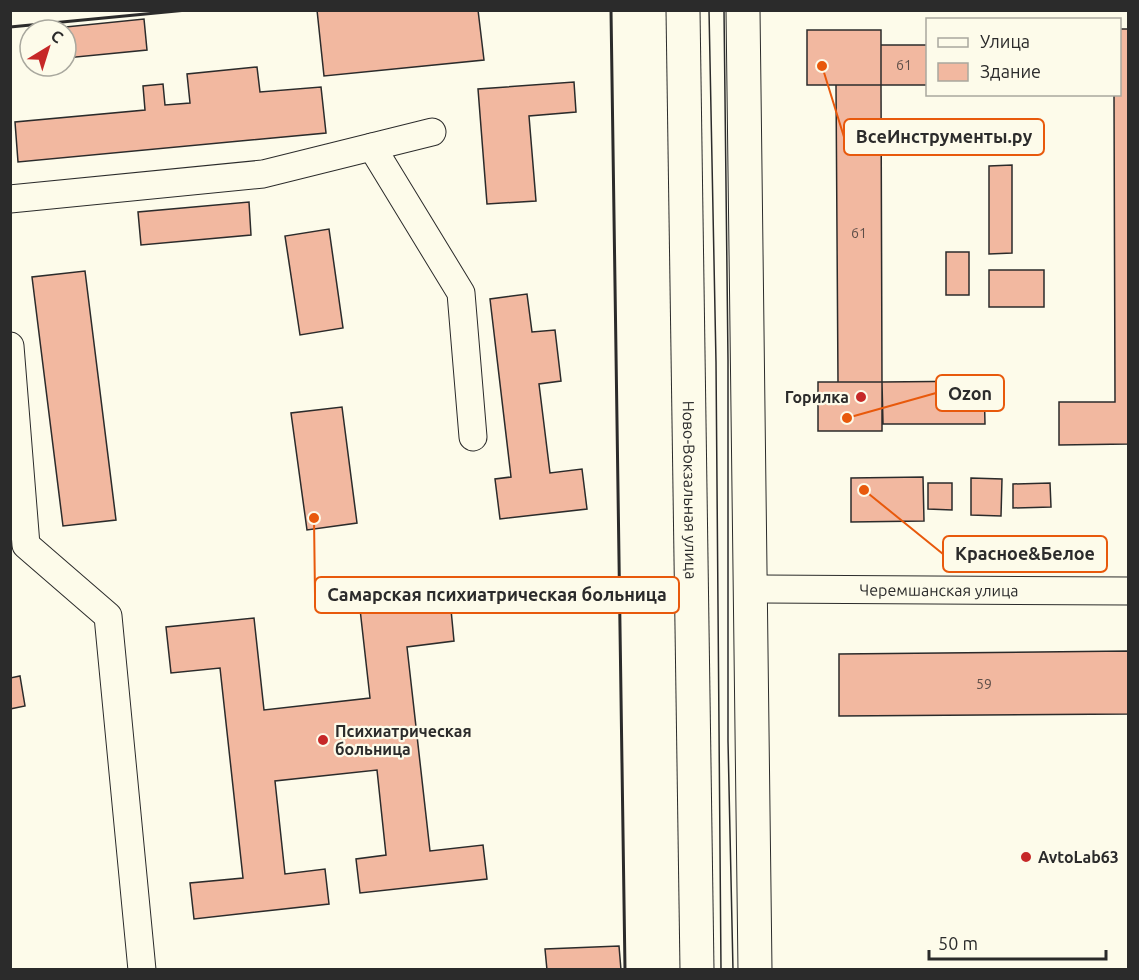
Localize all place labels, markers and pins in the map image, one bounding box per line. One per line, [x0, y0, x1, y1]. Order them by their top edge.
callout: ВсеИнструменты.ру [844, 119, 1044, 155]
callout: Ozon [936, 375, 1004, 411]
place label: Горилка [785, 388, 849, 406]
marker: Горилка [854, 390, 868, 404]
callout: Красное&Белое [943, 536, 1107, 572]
callout: Самарская психиатрическая больница [315, 577, 679, 613]
place label: Психиатрическая больница [335, 722, 472, 758]
marker: Психиатрическая больница [316, 733, 330, 747]
place label: AvtoLab63 [1038, 848, 1119, 866]
marker: AvtoLab63 [1019, 850, 1033, 864]

